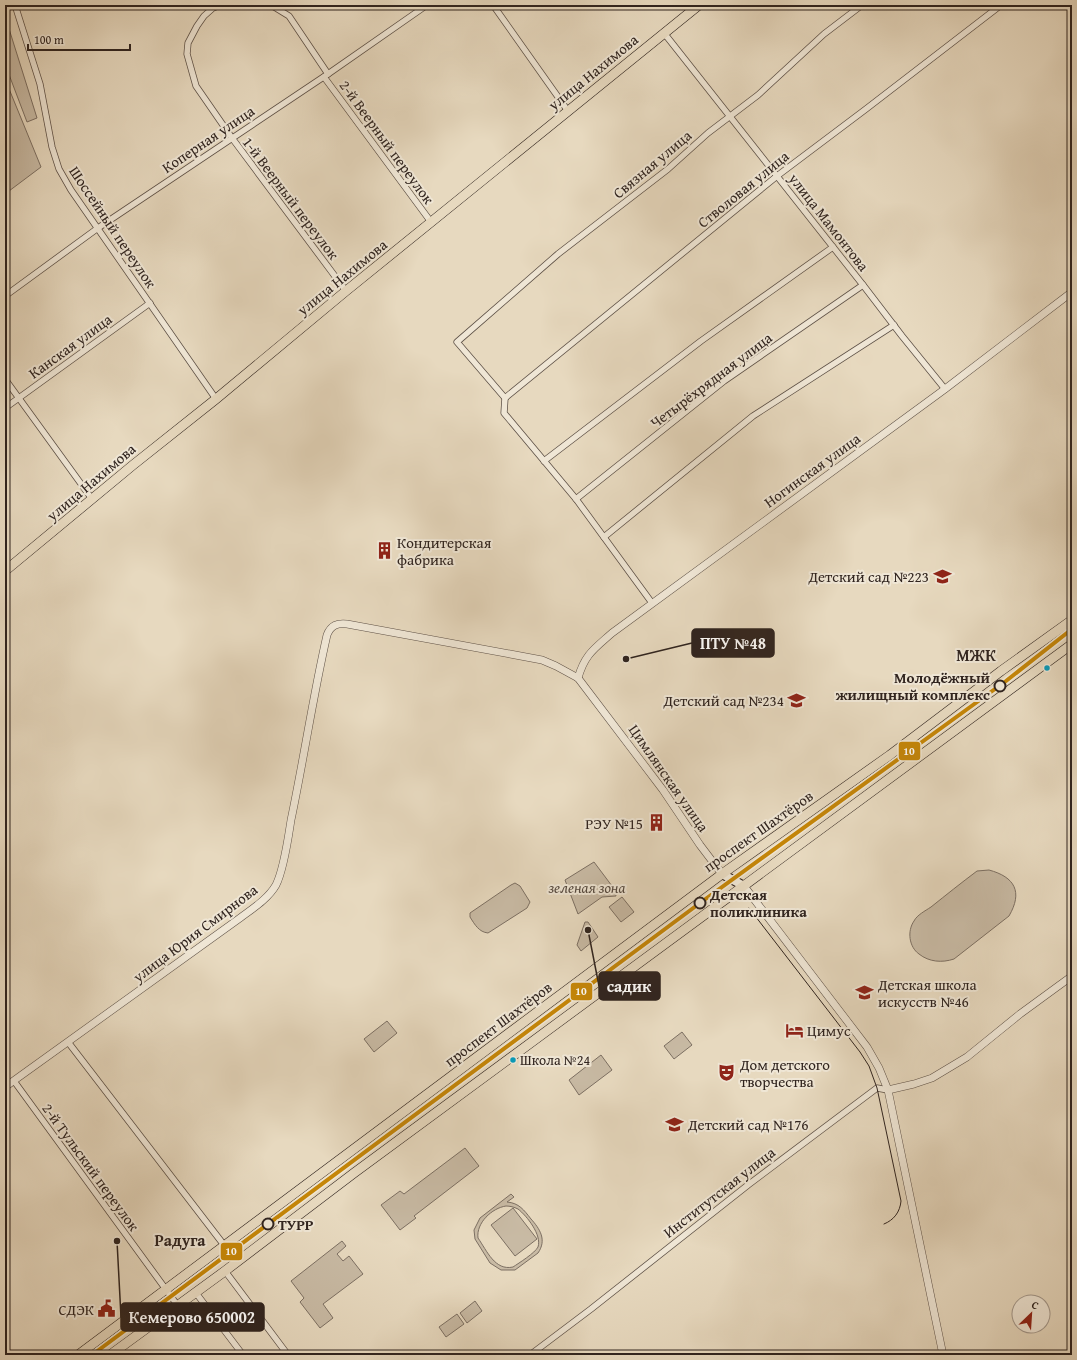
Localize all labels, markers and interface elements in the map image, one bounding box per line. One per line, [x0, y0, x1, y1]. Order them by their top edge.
scale bar [28, 26, 130, 52]
street label: улица Нахимова [543, 29, 643, 115]
text: 100 m [34, 31, 64, 48]
street label: 2-й Веерный переулок [335, 76, 439, 208]
street label: Коперная улица [157, 100, 259, 178]
street label: Связная улица [608, 124, 696, 203]
street label: 1-й Веерный переулок [238, 132, 344, 264]
street label: Стволовая улица [693, 145, 794, 232]
street label: Шоссейный переулок [64, 162, 162, 292]
street label: улица Мамонтова [783, 168, 874, 276]
street label: улица Нахимова [292, 234, 392, 320]
street label: Канская улица [24, 308, 117, 383]
street label: Четырёхрядная улица [646, 327, 777, 433]
street label: Ногинская улица [759, 427, 865, 512]
street label: улица Нахимова [41, 438, 141, 526]
place label: Кондитерская фабрика [397, 532, 492, 570]
building icon: Кондитерская фабрика [374, 541, 394, 561]
place label: Детский сад №223 [807, 566, 929, 587]
school or university icon: Детский сад №223 [932, 566, 952, 586]
callout: ПТУ №48 [692, 629, 774, 657]
text: ПТУ №48 [700, 631, 766, 655]
district label: МЖК [956, 643, 996, 667]
unlabelled marker [1042, 663, 1052, 673]
place label: Молодёжный жилищный комплекс [836, 667, 991, 705]
marker: Молодёжный жилищный комплекс [993, 679, 1007, 693]
place label: Детский сад №234 [662, 690, 784, 711]
school or university icon: Детский сад №234 [787, 690, 807, 710]
street label: Цимлянская улица [624, 720, 714, 837]
line badge: 10 [898, 741, 921, 761]
text: 10 [903, 743, 915, 759]
street label: проспект Шахтёров [699, 785, 817, 877]
place label: РЭУ №15 [585, 813, 643, 834]
building icon: РЭУ №15 [646, 813, 666, 833]
park label: зеленая зона [548, 877, 626, 898]
street label: улица Юрия Смирнова [127, 879, 262, 987]
place label: Детская поликлиника [709, 884, 807, 922]
marker: Детская поликлиника [693, 896, 707, 910]
callout: садик [599, 972, 660, 1000]
text: садик [607, 974, 652, 998]
place label: Детская школа искусств №46 [877, 974, 978, 1012]
street label: проспект Шахтёров [440, 977, 556, 1071]
line badge: 10 [570, 982, 593, 1001]
text: 10 [575, 983, 587, 999]
school or university icon: Детская школа искусств №46 [855, 983, 875, 1003]
hotel icon: Цимус [784, 1020, 804, 1040]
place label: Цимус [807, 1020, 851, 1041]
place label: Школа №24 [520, 1050, 591, 1070]
place label: Дом детского творчества [739, 1054, 830, 1092]
marker: Школа №24 [508, 1055, 518, 1065]
theatre icon: Дом детского творчества [717, 1063, 737, 1083]
street label: 2-й Тульский переулок [37, 1099, 145, 1235]
school or university icon: Детский сад №176 [665, 1114, 685, 1134]
place label: Детский сад №176 [687, 1114, 809, 1135]
street label: Институтская улица [659, 1141, 780, 1242]
place label: ТУРР [278, 1214, 314, 1235]
marker: ТУРР [261, 1217, 275, 1231]
district label: Радуга [154, 1228, 206, 1252]
line badge: 10 [220, 1242, 243, 1261]
text: 10 [225, 1243, 237, 1259]
north arrow [1011, 1294, 1051, 1334]
text: С [1029, 1296, 1041, 1314]
place label: СДЭК [58, 1299, 95, 1320]
public building icon: СДЭК [97, 1299, 117, 1319]
callout: Кемерово 650002 [121, 1303, 264, 1331]
text: Кемерово 650002 [129, 1305, 255, 1329]

